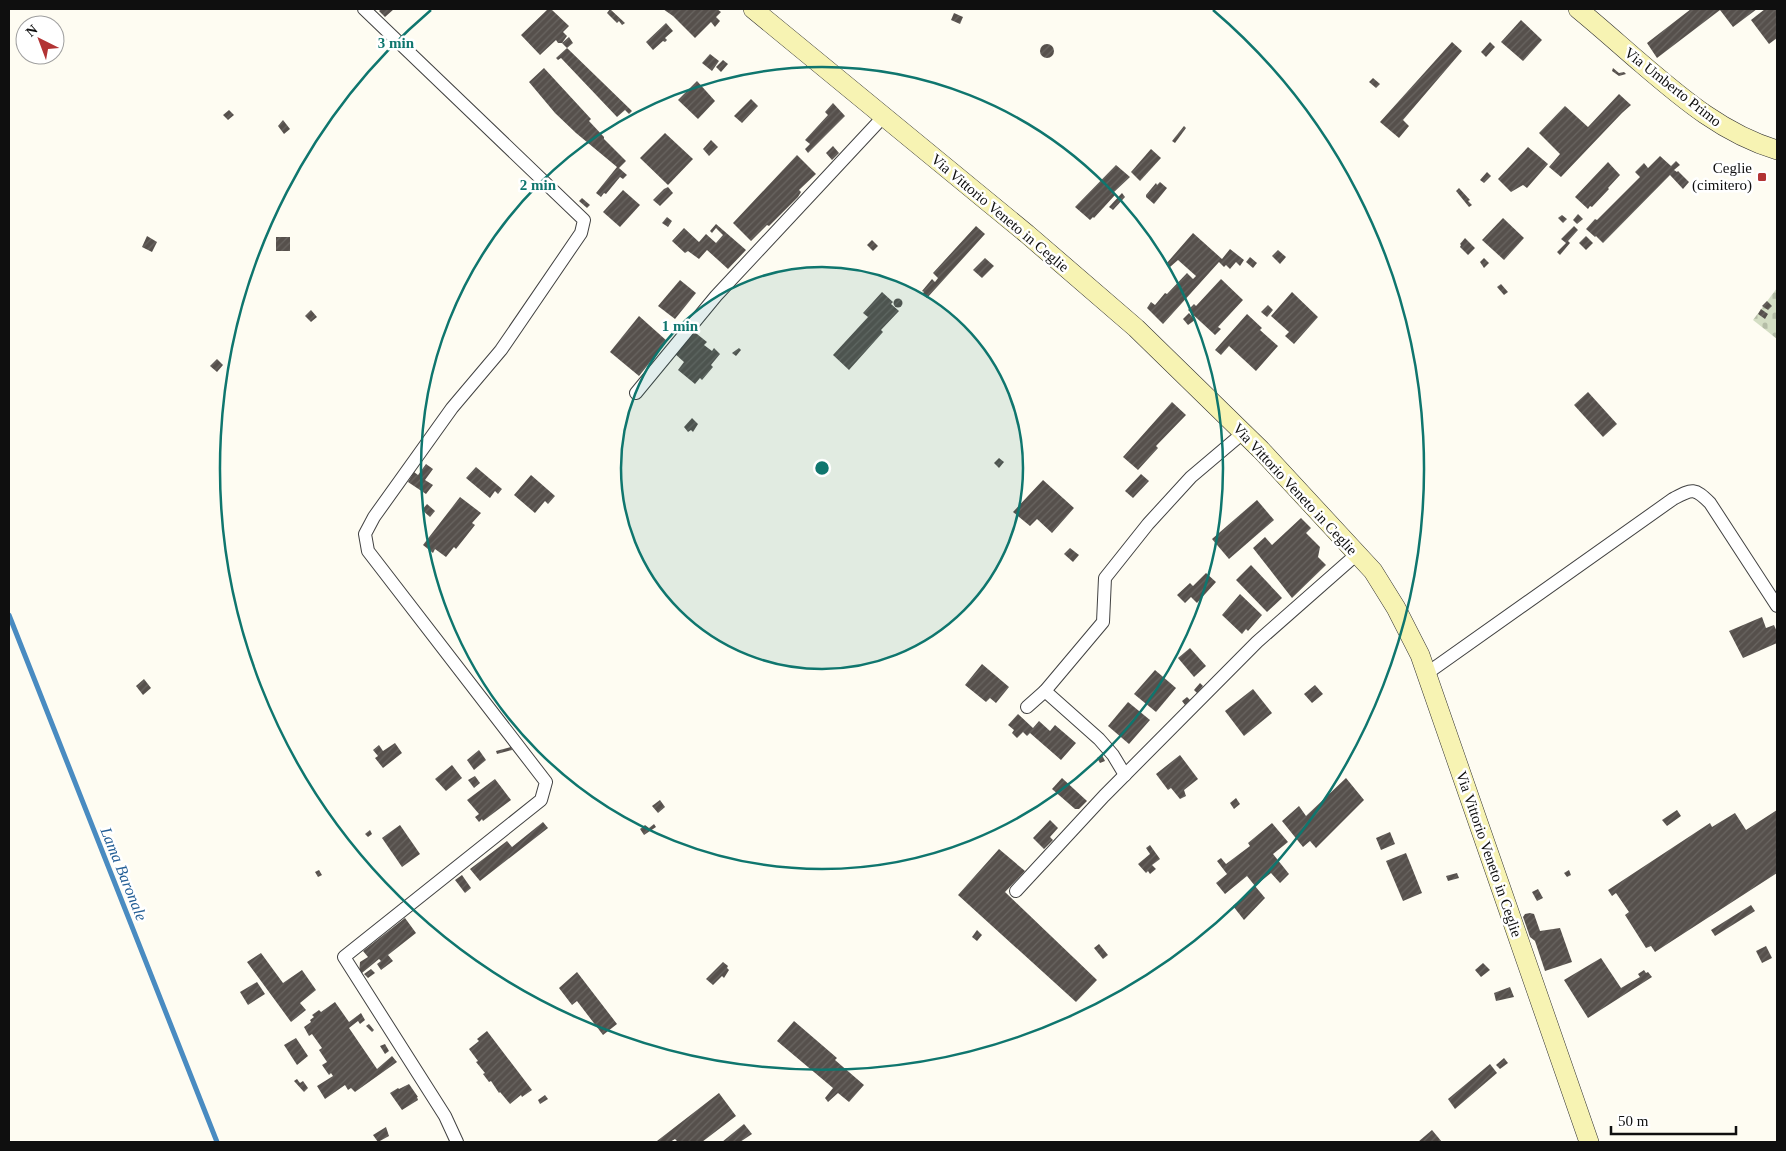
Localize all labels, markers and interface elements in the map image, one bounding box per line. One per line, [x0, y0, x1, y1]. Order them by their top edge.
north arrow [15, 15, 65, 65]
text: N [23, 22, 40, 40]
text: 3 min [378, 35, 415, 51]
street label: Via Umberto Primo [1621, 44, 1725, 130]
street label: Via Vittorio Veneto in Ceglie [928, 151, 1072, 275]
place label: Ceglie (cimitero) [1692, 160, 1752, 194]
marker: Ceglie (cimitero) [1756, 171, 1768, 183]
text: 2 min [520, 177, 557, 193]
text: 1 min [662, 318, 699, 334]
street label: Via Vittorio Veneto in Ceglie [1230, 420, 1361, 558]
centre of rings [813, 459, 831, 477]
street label: Via Vittorio Veneto in Ceglie [1453, 769, 1525, 939]
water label: Lama Baronale [97, 824, 151, 923]
scale bar [1611, 1104, 1736, 1136]
text: 50 m [1618, 1113, 1649, 1129]

